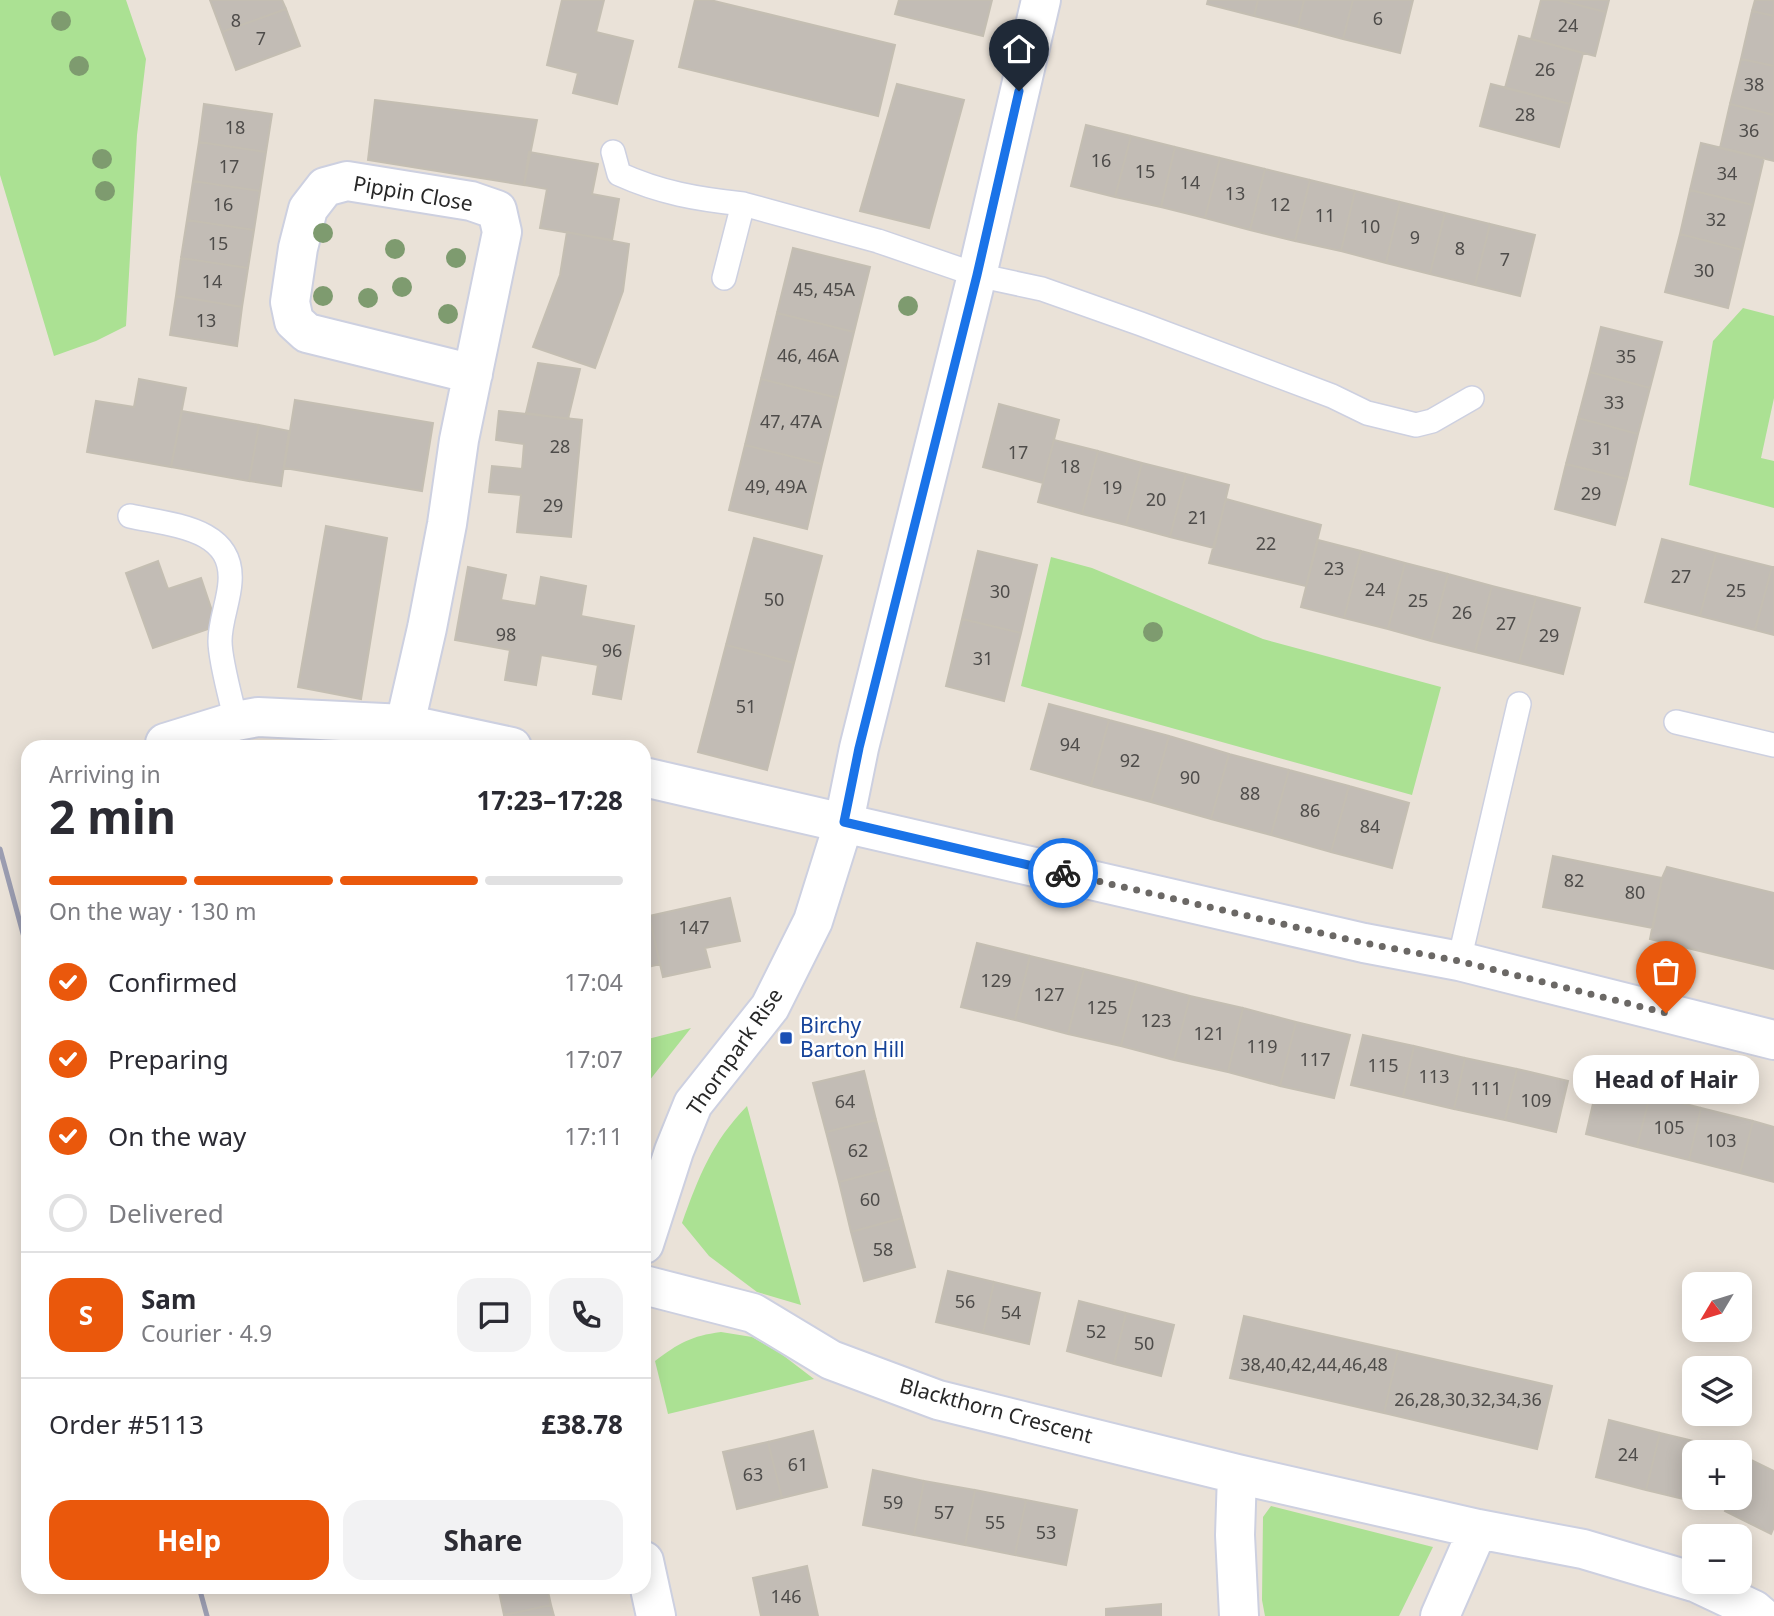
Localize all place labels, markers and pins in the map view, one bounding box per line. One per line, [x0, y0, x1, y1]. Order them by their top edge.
pin [989, 19, 1049, 91]
pin [1636, 941, 1696, 1013]
place label: Birchy Barton Hill [800, 1011, 905, 1063]
marker: Birchy Barton Hill [778, 1030, 794, 1046]
callout: Head of Hair [1573, 1055, 1759, 1104]

